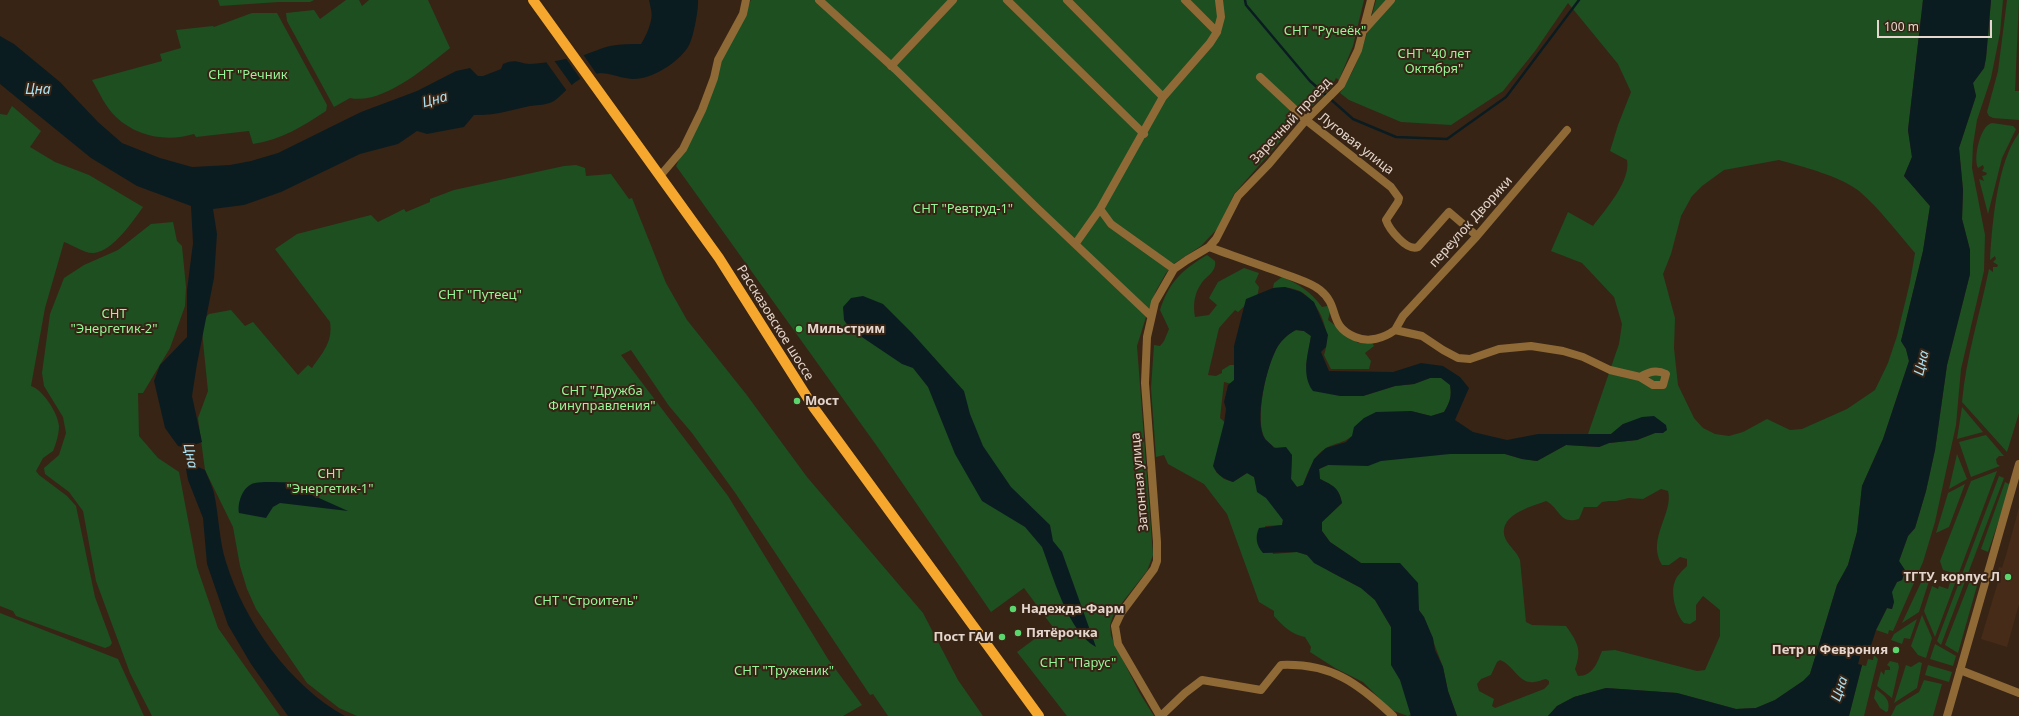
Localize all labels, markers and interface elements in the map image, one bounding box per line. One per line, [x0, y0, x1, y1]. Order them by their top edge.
scale bar [1879, 12, 1994, 38]
text: 100 m [1884, 18, 1919, 35]
park label: СНТ "Ручеёк" [1284, 23, 1366, 39]
park label: СНТ "40 лет Октября" [1398, 46, 1470, 77]
park label: СНТ "Речник [208, 67, 288, 83]
street label: Заречный проезд [1247, 75, 1335, 167]
water label: Цна [25, 82, 51, 98]
water label: Цна [421, 89, 449, 111]
street label: Луговая улица [1315, 110, 1397, 178]
street label: переулок Дворики [1426, 173, 1516, 271]
park label: СНТ "Ревтруд-1" [913, 201, 1013, 217]
street label: Рассказовское шоссе [733, 262, 817, 384]
park label: СНТ "Путеец" [438, 287, 522, 303]
park label: СНТ "Энергетик-2" [70, 306, 158, 337]
place label: Мильстрим [807, 321, 885, 337]
marker: Мильстрим [794, 324, 804, 334]
water label: Цна [1911, 349, 1933, 377]
park label: СНТ "Дружба Финуправления" [548, 383, 656, 414]
place label: Мост [805, 393, 839, 409]
marker: Мост [792, 396, 802, 406]
street label: Затонная улица [1128, 432, 1152, 532]
water label: Цна [179, 442, 201, 470]
park label: СНТ "Энергетик-1" [286, 466, 374, 497]
place label: ТГТУ, корпус Л [1904, 569, 2000, 585]
marker: ТГТУ, корпус Л [2003, 572, 2013, 582]
park label: СНТ "Строитель" [534, 593, 638, 609]
place label: Надежда-Фарм [1021, 601, 1124, 617]
marker: Надежда-Фарм [1008, 604, 1018, 614]
place label: Пятёрочка [1026, 625, 1098, 641]
marker: Пятёрочка [1013, 628, 1023, 638]
place label: Пост ГАИ [934, 629, 994, 645]
marker: Пост ГАИ [997, 632, 1007, 642]
place label: Петр и Феврония [1772, 642, 1888, 658]
marker: Петр и Феврония [1891, 645, 1901, 655]
park label: СНТ "Парус" [1040, 655, 1116, 671]
park label: СНТ "Труженик" [734, 663, 834, 679]
water label: Цна [1828, 674, 1852, 704]

